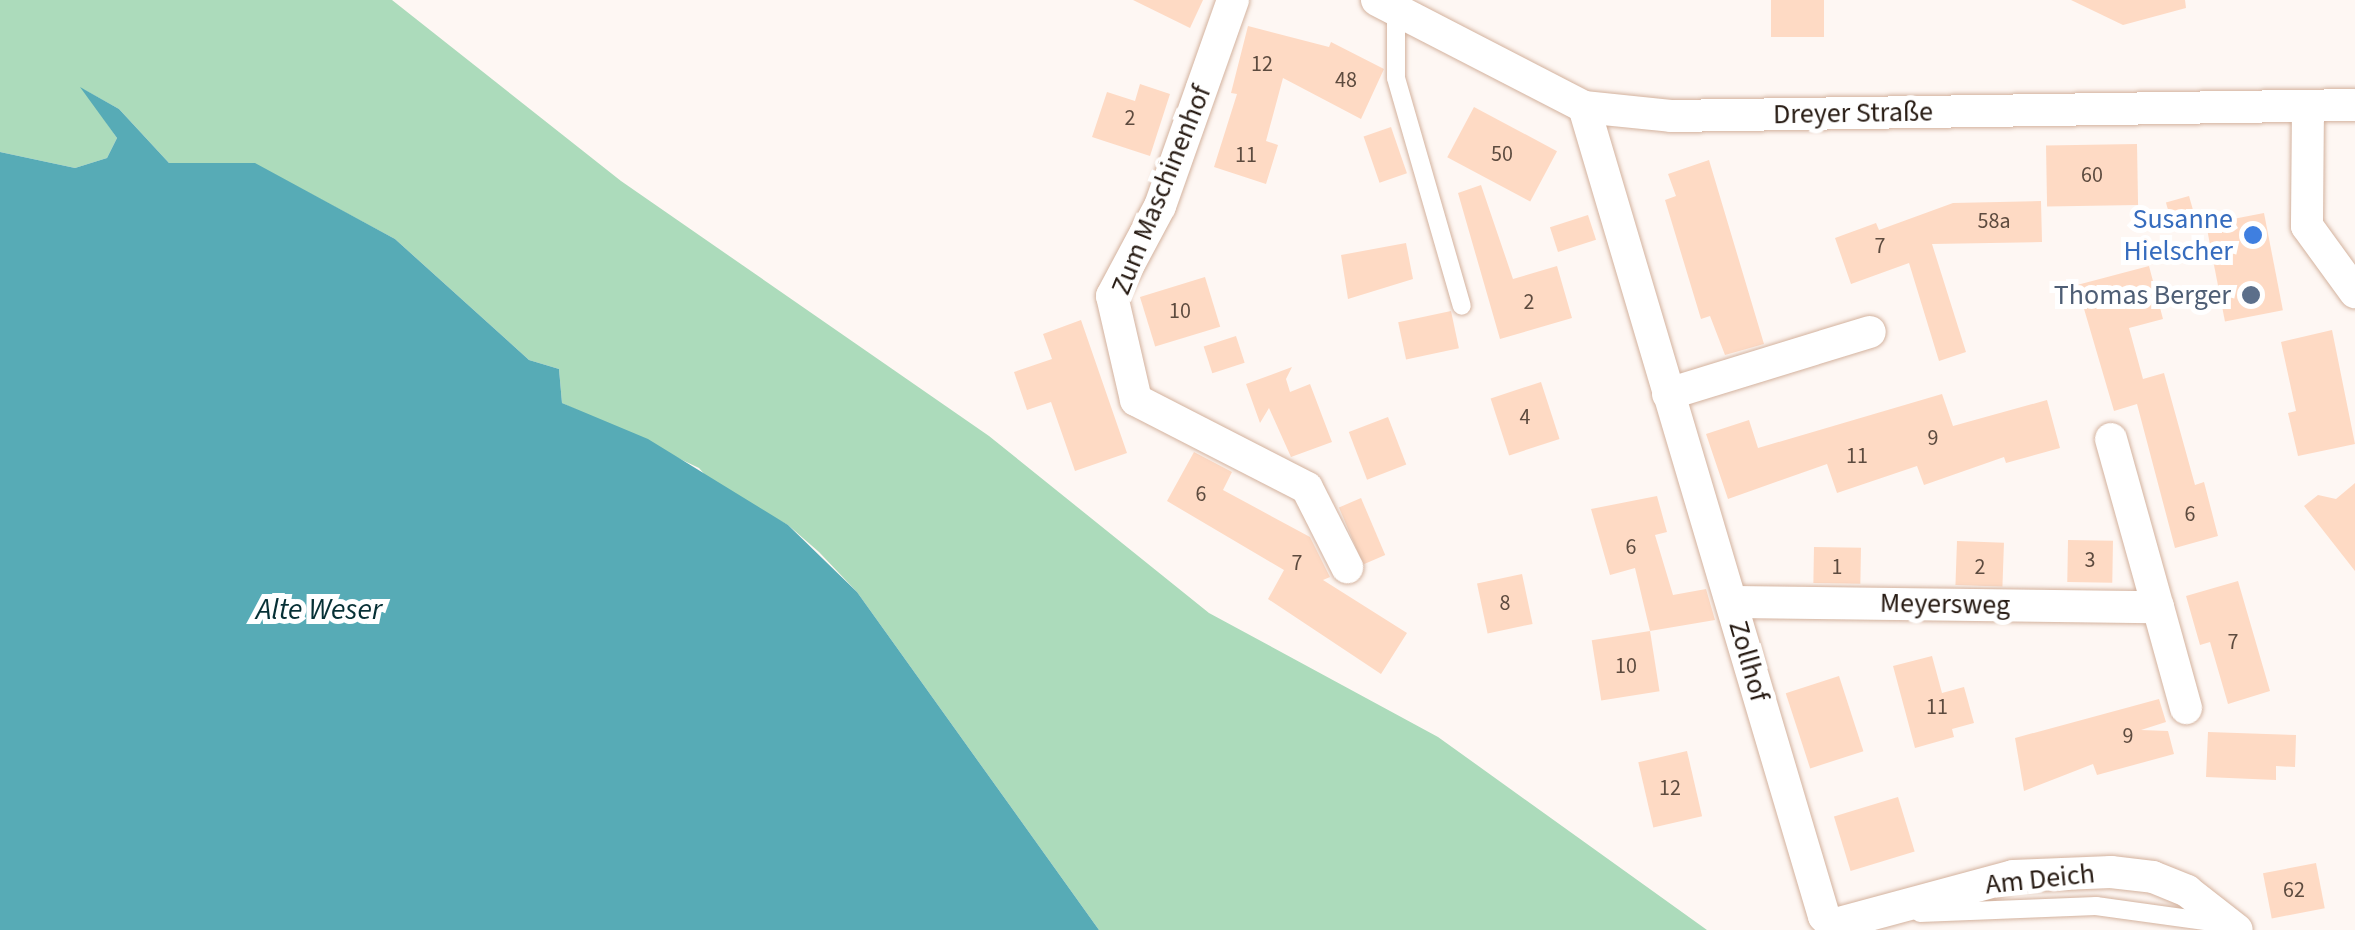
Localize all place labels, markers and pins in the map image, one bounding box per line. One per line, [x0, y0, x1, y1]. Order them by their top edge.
place label: Susanne Hielscher [2123, 202, 2233, 268]
marker: Susanne Hielscher [2242, 224, 2264, 246]
place label: Thomas Berger [2054, 278, 2231, 312]
marker: Thomas Berger [2240, 284, 2262, 306]

